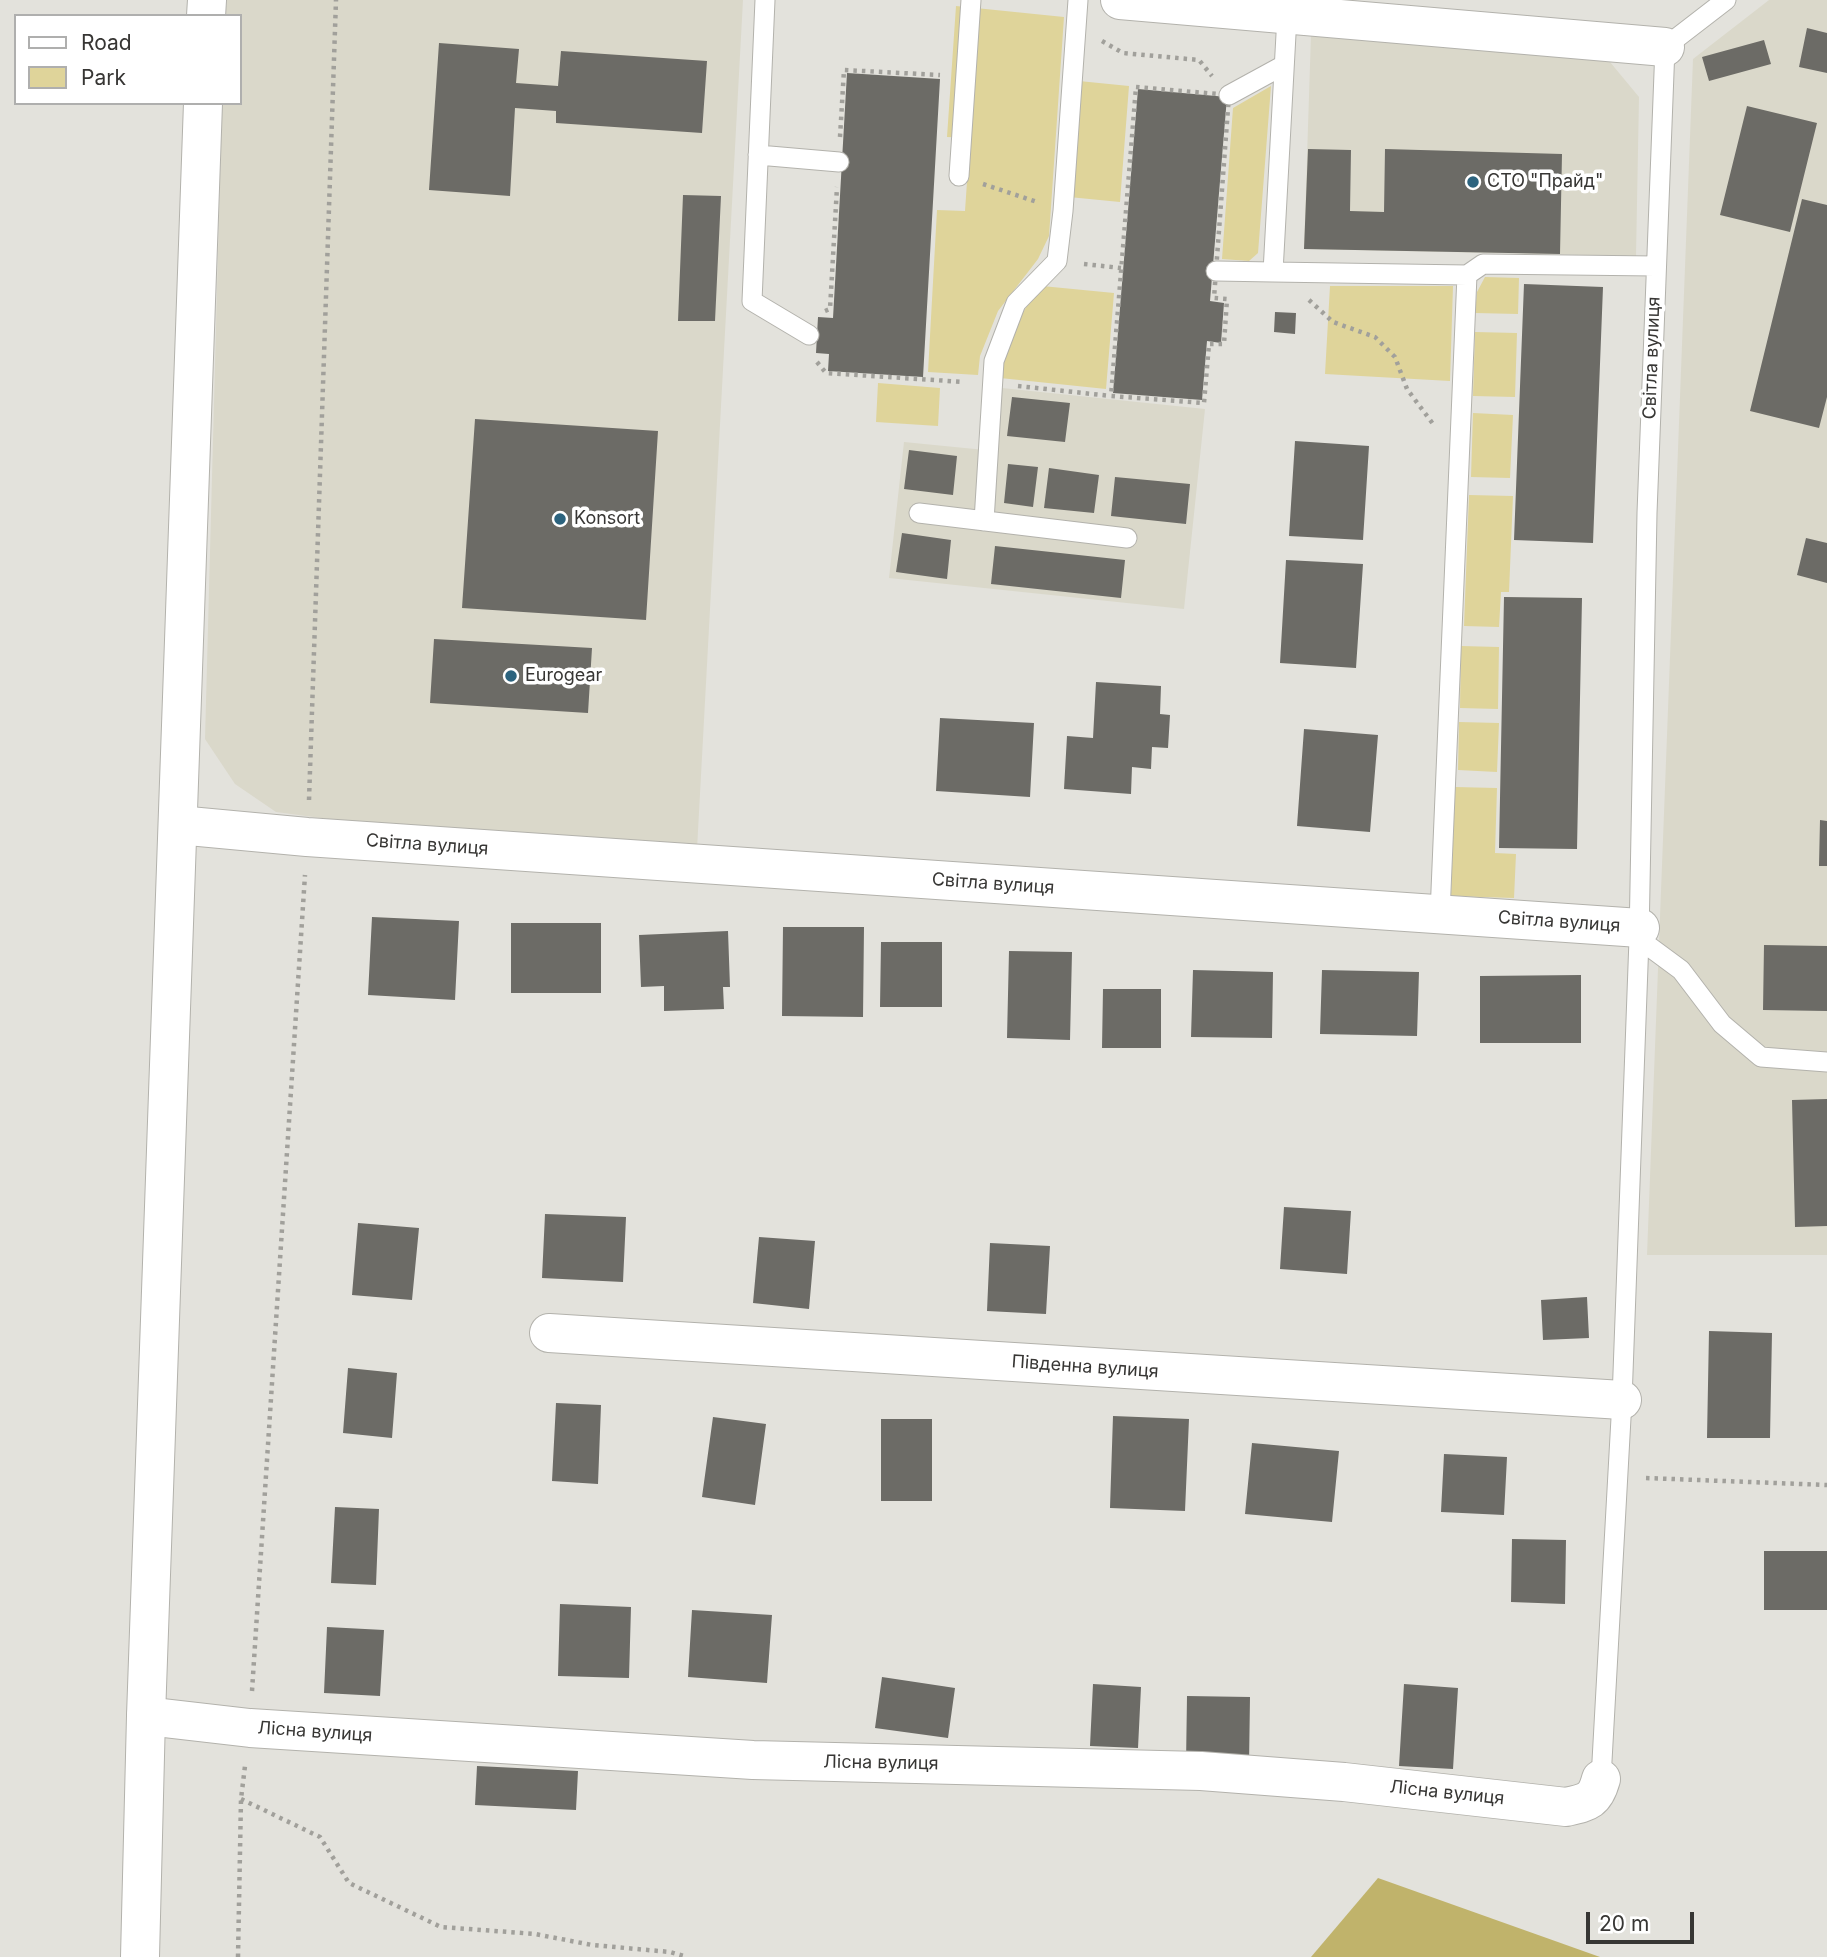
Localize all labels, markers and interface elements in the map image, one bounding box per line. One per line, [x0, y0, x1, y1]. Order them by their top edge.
legend [14, 14, 242, 105]
text: Road [81, 30, 132, 55]
text: Park [81, 65, 126, 90]
place label: СТО "Прайд" [1487, 171, 1603, 193]
marker: СТО "Прайд" [1465, 174, 1481, 190]
street label: Світла вулиця [1639, 296, 1665, 420]
place label: Konsort [574, 508, 640, 530]
marker: Konsort [552, 511, 568, 527]
place label: Eurogear [525, 665, 602, 687]
marker: Eurogear [503, 668, 519, 684]
street label: Світла вулиця [365, 830, 489, 860]
street label: Світла вулиця [931, 869, 1055, 899]
street label: Світла вулиця [1497, 907, 1621, 937]
street label: Південна вулиця [1011, 1351, 1159, 1383]
street label: Лісна вулиця [257, 1717, 373, 1747]
street label: Лісна вулиця [823, 1751, 939, 1775]
street label: Лісна вулиця [1389, 1776, 1505, 1810]
scale bar [1589, 1898, 1698, 1942]
text: 20 m [1599, 1911, 1649, 1936]

